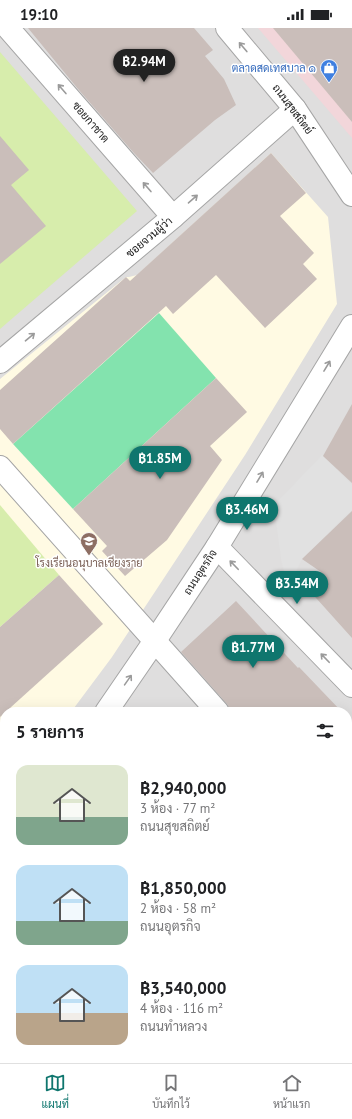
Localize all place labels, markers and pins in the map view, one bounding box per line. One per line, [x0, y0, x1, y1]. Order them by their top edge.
pin: ฿2.94M [111, 49, 177, 83]
shop icon: ตลาดสดเทศบาล ๑ [319, 58, 339, 83]
place label: ตลาดสดเทศบาล ๑ [232, 61, 316, 75]
pin: ฿1.85M [127, 446, 193, 480]
pin: ฿3.46M [214, 497, 280, 531]
school or university icon: โรงเรียนอนุบาลเชียงราย [79, 531, 99, 556]
place label: โรงเรียนอนุบาลเชียงราย [34, 555, 143, 572]
pin: ฿3.54M [264, 571, 330, 605]
pin: ฿1.77M [220, 635, 286, 669]

